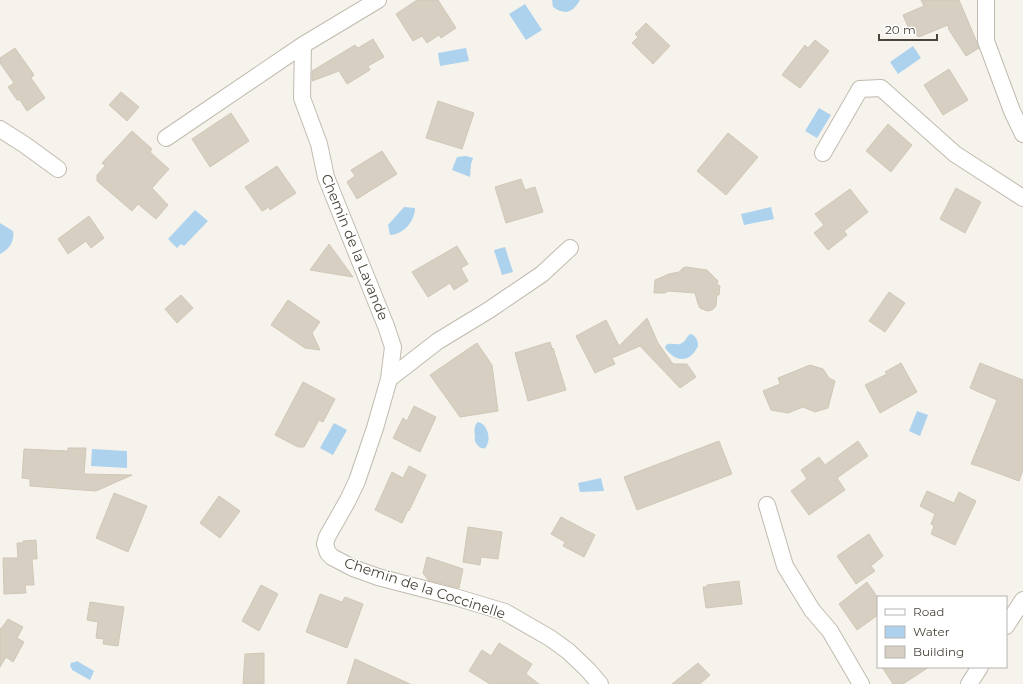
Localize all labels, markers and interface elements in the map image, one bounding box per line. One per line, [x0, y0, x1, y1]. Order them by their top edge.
scale bar [879, 16, 937, 42]
text: 20 m [885, 22, 916, 37]
street label: Chemin de la Lavande [317, 171, 393, 323]
street label: Chemin de la Coccinelle [342, 553, 508, 623]
legend [877, 596, 1007, 668]
text: Road [913, 604, 944, 619]
text: Water [913, 624, 950, 639]
text: Building [913, 644, 964, 659]

